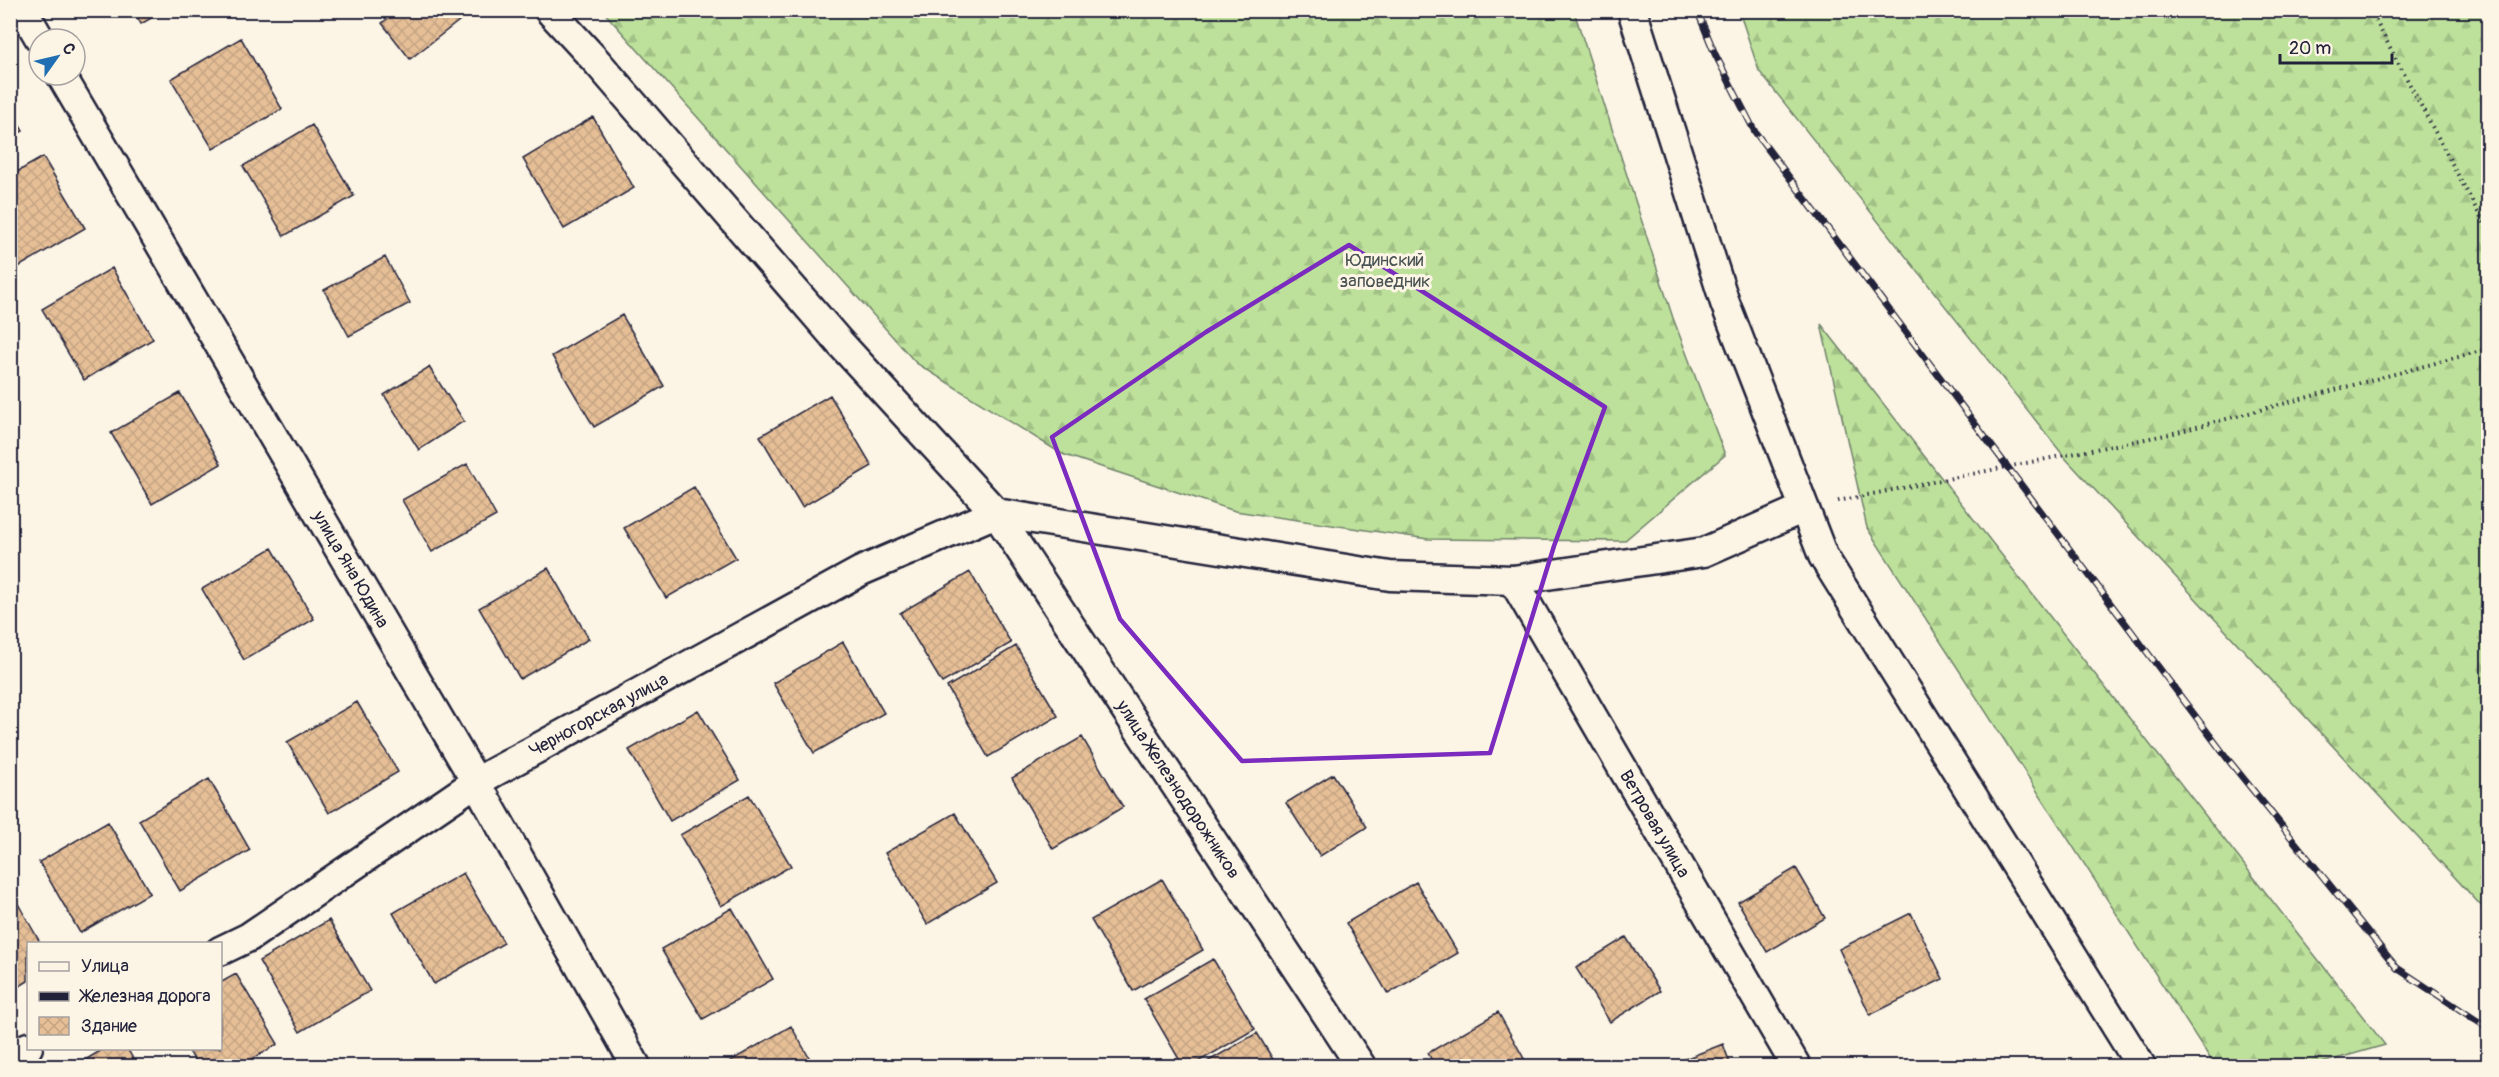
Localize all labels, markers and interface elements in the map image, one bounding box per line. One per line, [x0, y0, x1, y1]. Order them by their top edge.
north arrow [27, 27, 87, 87]
scale bar [2280, 27, 2392, 65]
text: 20 m [2289, 37, 2331, 60]
text: С [58, 39, 80, 59]
park label: Юдинский заповедник [1340, 249, 1430, 293]
street label: улица Яна Юдина [307, 506, 394, 632]
street label: Черногорская улица [525, 668, 673, 763]
street label: улица Железнодорожников [1110, 695, 1245, 883]
street label: Ветровая улица [1614, 766, 1695, 882]
legend [27, 942, 222, 1050]
text: Улица [81, 955, 129, 978]
text: Железная дорога [78, 985, 211, 1008]
text: Здание [81, 1015, 137, 1038]

